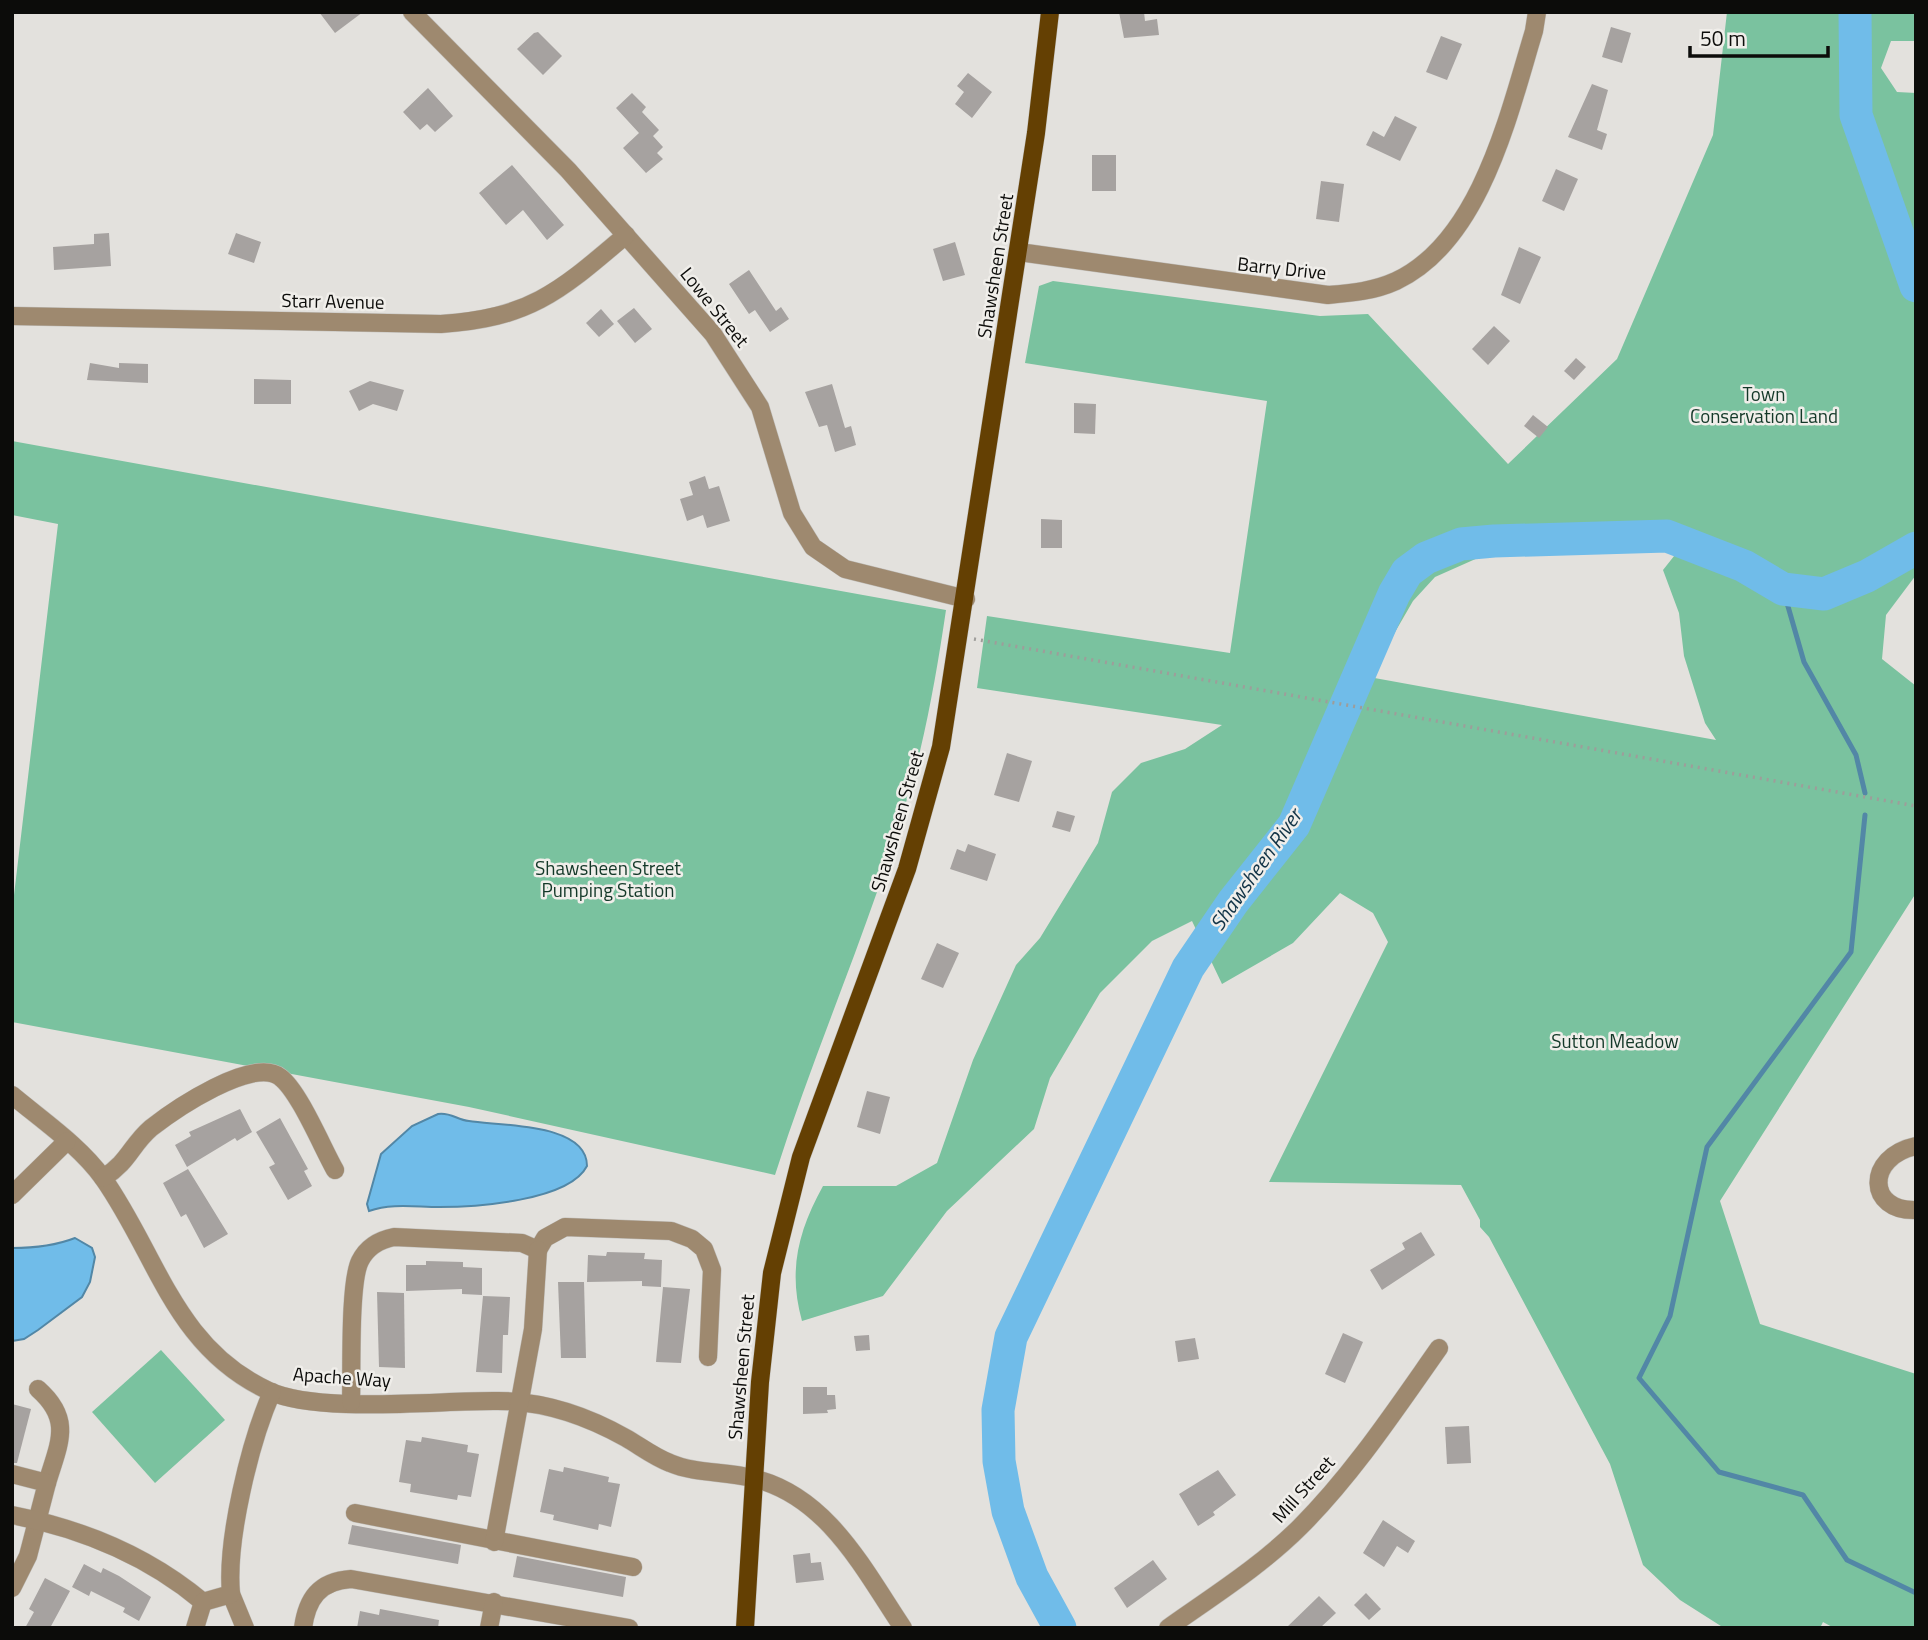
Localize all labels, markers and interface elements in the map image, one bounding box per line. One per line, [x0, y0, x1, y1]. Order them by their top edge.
scale bar [1690, 14, 1828, 58]
text: 50 m [1700, 22, 1746, 54]
street label: Shawsheen Street [969, 191, 1020, 340]
street label: Barry Drive [1236, 248, 1328, 287]
street label: Lowe Street [674, 260, 757, 353]
street label: Starr Avenue [281, 285, 385, 316]
park label: Town Conservation Land [1690, 379, 1838, 430]
street label: Shawsheen Street [862, 746, 931, 895]
water label: Shawsheen River [1201, 800, 1310, 937]
park label: Shawsheen Street Pumping Station [535, 853, 681, 904]
park label: Sutton Meadow [1551, 1026, 1679, 1055]
street label: Shawsheen Street [720, 1293, 761, 1441]
street label: Apache Way [292, 1359, 392, 1394]
street label: Mill Street [1264, 1448, 1341, 1529]

